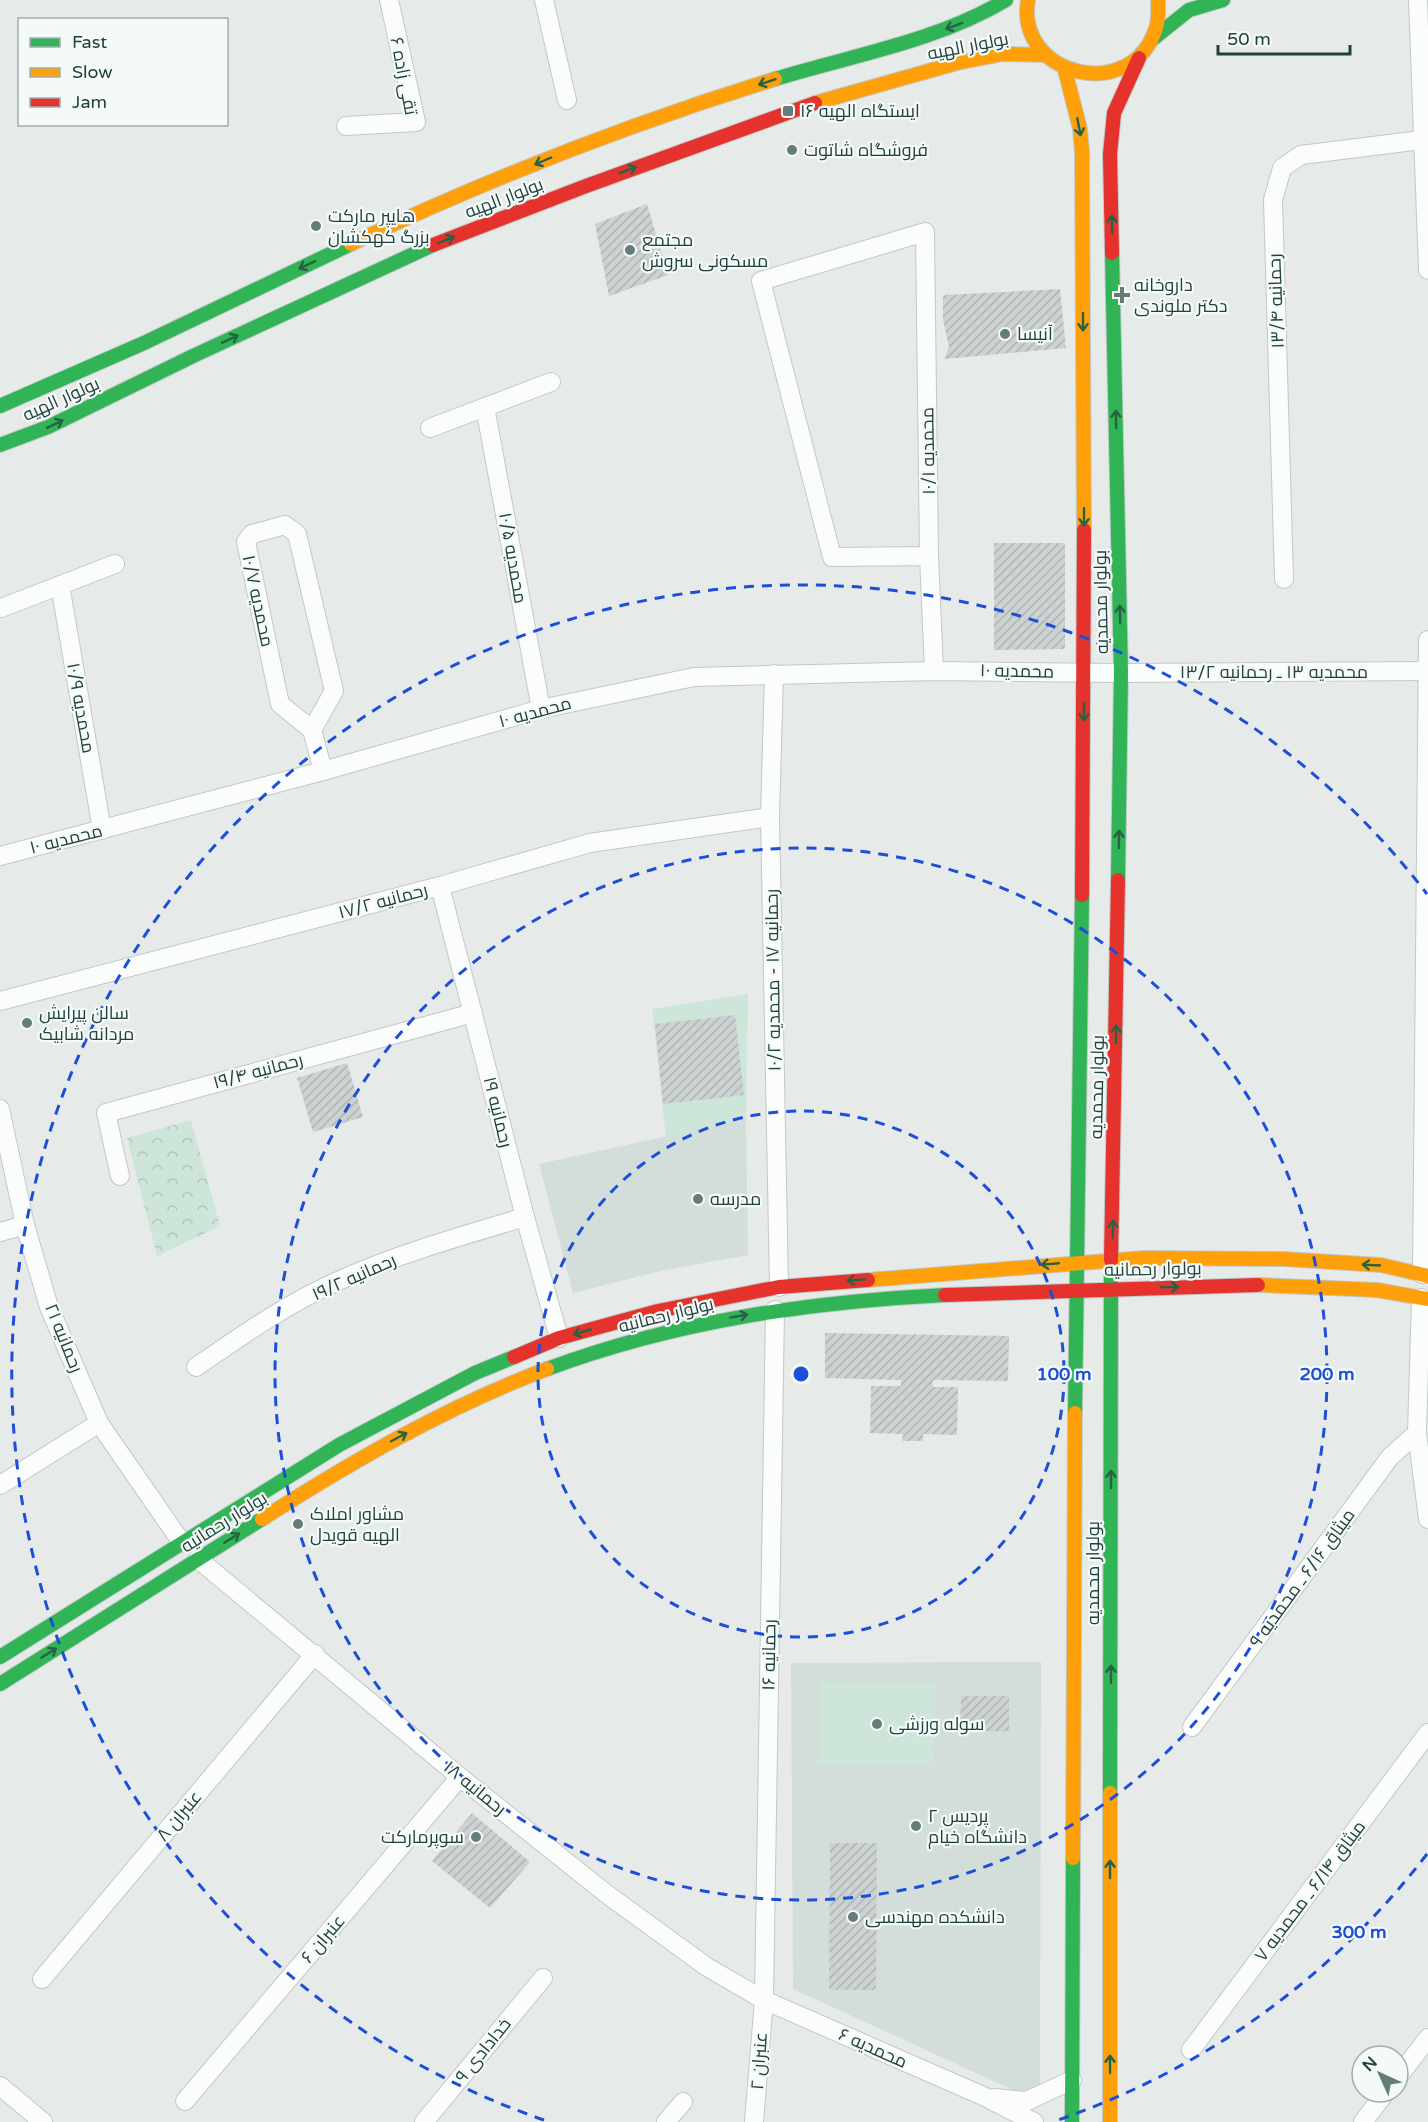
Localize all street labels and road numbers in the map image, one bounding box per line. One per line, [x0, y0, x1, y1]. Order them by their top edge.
street label: بولوار الهیه [926, 27, 1010, 65]
street label: تقی زاده ۶ [386, 35, 422, 117]
street label: بولوار الهیه [462, 173, 546, 223]
street label: رحمانیه ۱۳/۴ [1263, 253, 1289, 349]
street label: بولوار الهیه [19, 372, 103, 426]
street label: محمدیه ۱۰/۱ [916, 407, 940, 495]
street label: محمدیه ۱۰/۵ [494, 511, 532, 605]
street label: بولوار محمدیه [1089, 550, 1113, 654]
street label: محمدیه ۱۰/۷ [238, 553, 278, 649]
street label: محمدیه ۱۰ [980, 659, 1054, 683]
street label: محمدیه ۱۰/۹ [62, 661, 100, 755]
street label: محمدیه ۱۳ ـ رحمانیه ۱۳/۲ [1180, 661, 1368, 683]
street label: محمدیه ۱۰ [496, 692, 574, 732]
street label: محمدیه ۱۰ [27, 819, 105, 859]
street label: رحمانیه ۱۷/۲ [336, 879, 430, 923]
street label: رحمانیه ۱۷ - محمدیه ۱۰/۲ [760, 889, 786, 1071]
street label: بولوار محمدیه [1085, 1035, 1109, 1139]
street label: رحمانیه ۱۹/۴ [211, 1048, 305, 1094]
street label: رحمانیه ۱۹ [479, 1074, 517, 1150]
street label: رحمانیه ۱۹/۲ [309, 1249, 399, 1305]
street label: بولوار رحمانیه [1104, 1257, 1202, 1281]
street label: بولوار رحمانیه [616, 1293, 716, 1337]
street label: رحمانیه ۲۱ [40, 1300, 88, 1376]
street label: بولوار رحمانیه [177, 1487, 271, 1557]
street label: میثاق ۶/۱۶ ـ محمدیه ۹ [1244, 1504, 1360, 1652]
street label: بولوار محمدیه [1082, 1521, 1104, 1625]
street label: رحمانیه ۱۶ [757, 1619, 781, 1691]
street label: رحمانیه ۱۸ [439, 1756, 511, 1820]
street label: عنبران ۸ [151, 1786, 207, 1846]
street label: میثاق ۶/۱۴ ـ محمدیه ۷ [1250, 1816, 1371, 1966]
street label: عنبران ۶ [296, 1910, 350, 1968]
street label: خدادادی ۹ [450, 2013, 516, 2087]
street label: محمدیه ۶ [835, 2023, 911, 2073]
street label: عنبران ۲ [746, 2031, 772, 2091]

